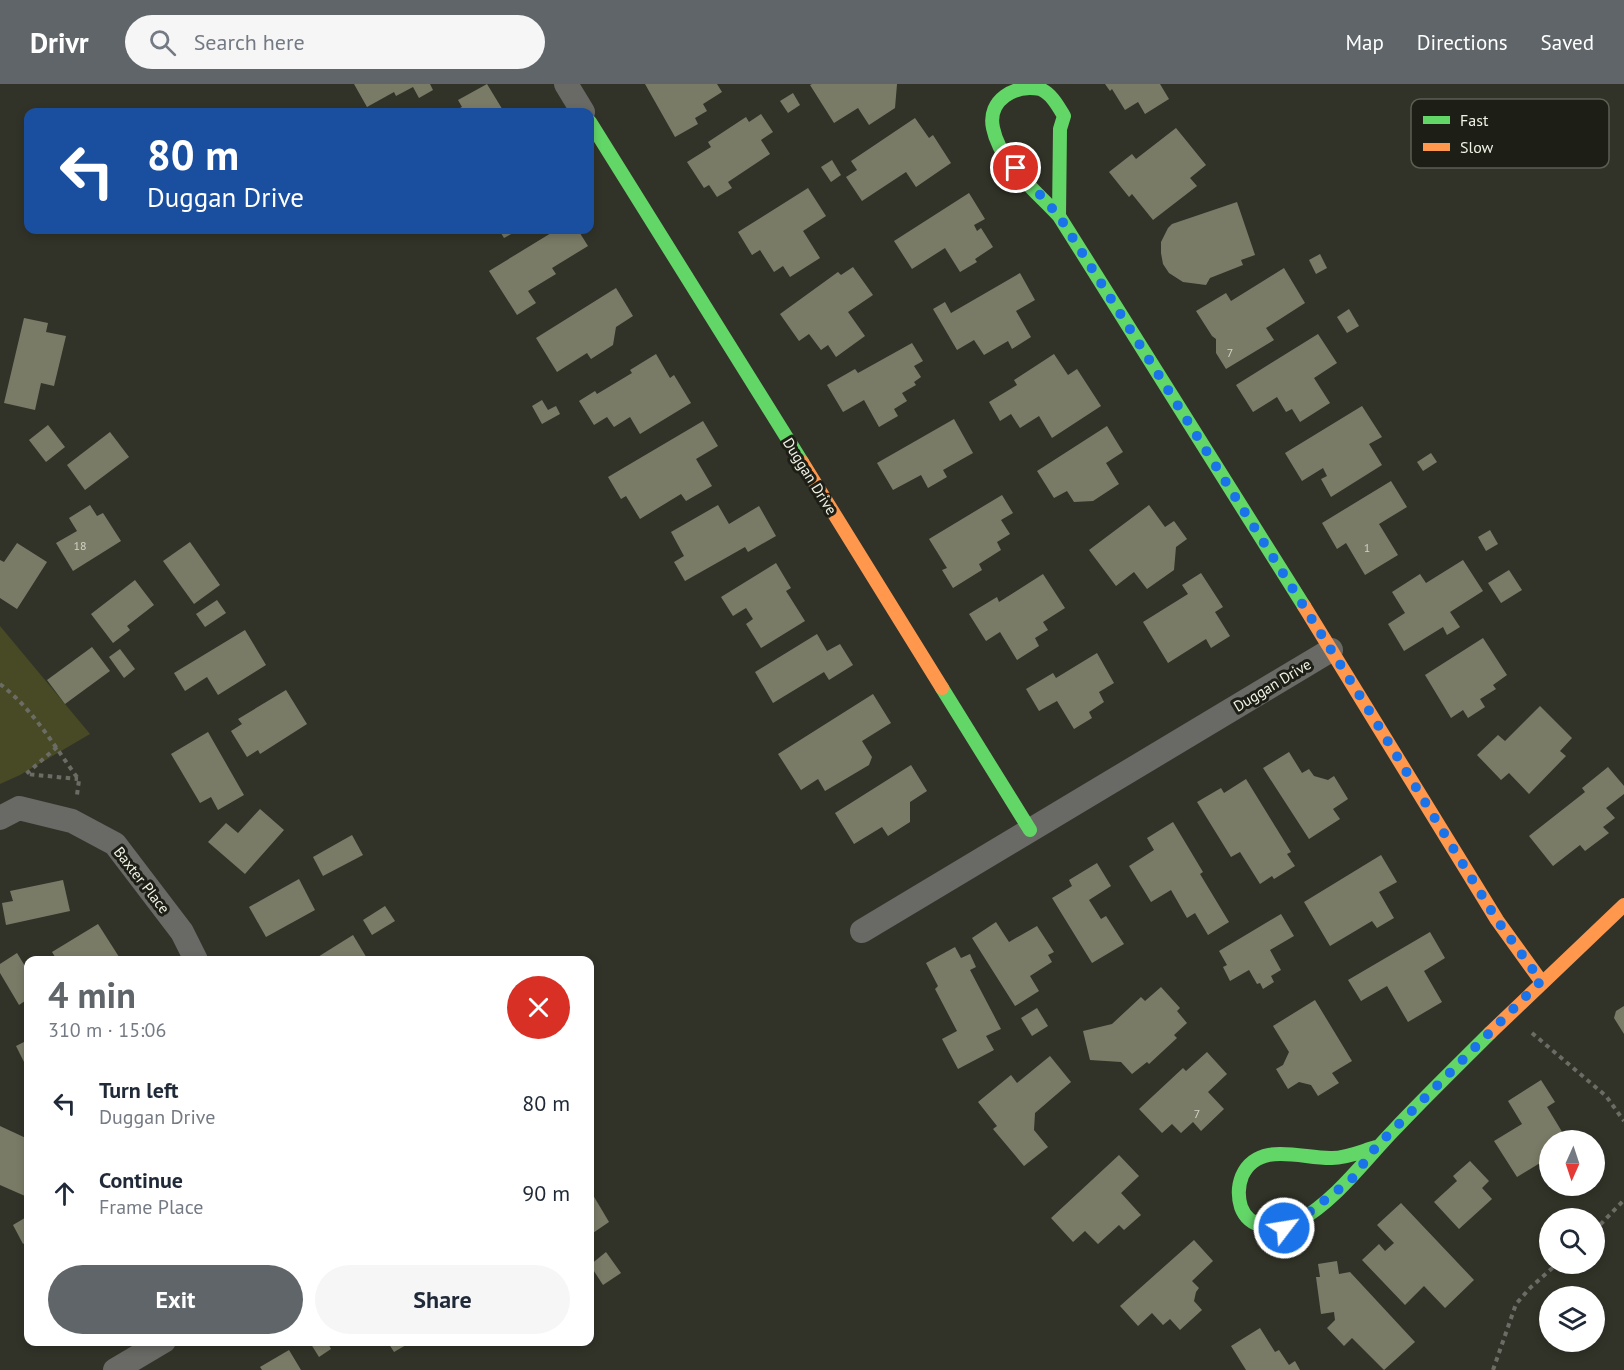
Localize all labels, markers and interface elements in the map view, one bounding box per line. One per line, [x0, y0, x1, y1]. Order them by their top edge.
search box [125, 15, 545, 69]
text: Drivr [30, 24, 89, 61]
icon: search [146, 26, 179, 59]
text: Search here [194, 28, 305, 56]
text: Map [1345, 29, 1384, 56]
text: Directions [1417, 29, 1508, 56]
text: Saved [1541, 29, 1594, 56]
legend [1411, 99, 1609, 168]
text: Fast [1460, 110, 1489, 130]
text: 80 m [147, 127, 239, 182]
icon: left [48, 132, 126, 210]
text: Slow [1460, 137, 1494, 157]
pin [990, 142, 1041, 193]
icon: arrive [999, 151, 1032, 184]
text: Duggan Drive [147, 180, 304, 214]
house number: 7 [1227, 345, 1233, 360]
street label: Duggan Drive [779, 434, 841, 518]
house number: 18 [73, 538, 87, 553]
house number: 1 [1364, 540, 1370, 555]
street label: Duggan Drive [1230, 654, 1314, 716]
street label: Baxter Place [110, 843, 174, 917]
text: 4 min [48, 971, 136, 1018]
button: close [507, 976, 570, 1039]
text: 310 m · 15:06 [48, 1017, 166, 1043]
text: Turn left [99, 1076, 179, 1104]
icon: left [48, 1087, 81, 1120]
text: 80 m [522, 1089, 570, 1117]
text: Duggan Drive [99, 1104, 215, 1130]
house number: 7 [1194, 1106, 1200, 1121]
north arrow [1539, 1130, 1605, 1196]
map controls [1539, 1130, 1605, 1352]
text: Continue [99, 1166, 183, 1194]
icon: ahead [48, 1177, 81, 1210]
text: 90 m [522, 1179, 570, 1207]
text: Frame Place [99, 1194, 203, 1220]
position arrow [1252, 1196, 1316, 1260]
button: search [1539, 1208, 1605, 1274]
button: Exit [48, 1265, 303, 1334]
button: Share [315, 1265, 570, 1334]
button: layers [1539, 1286, 1605, 1352]

